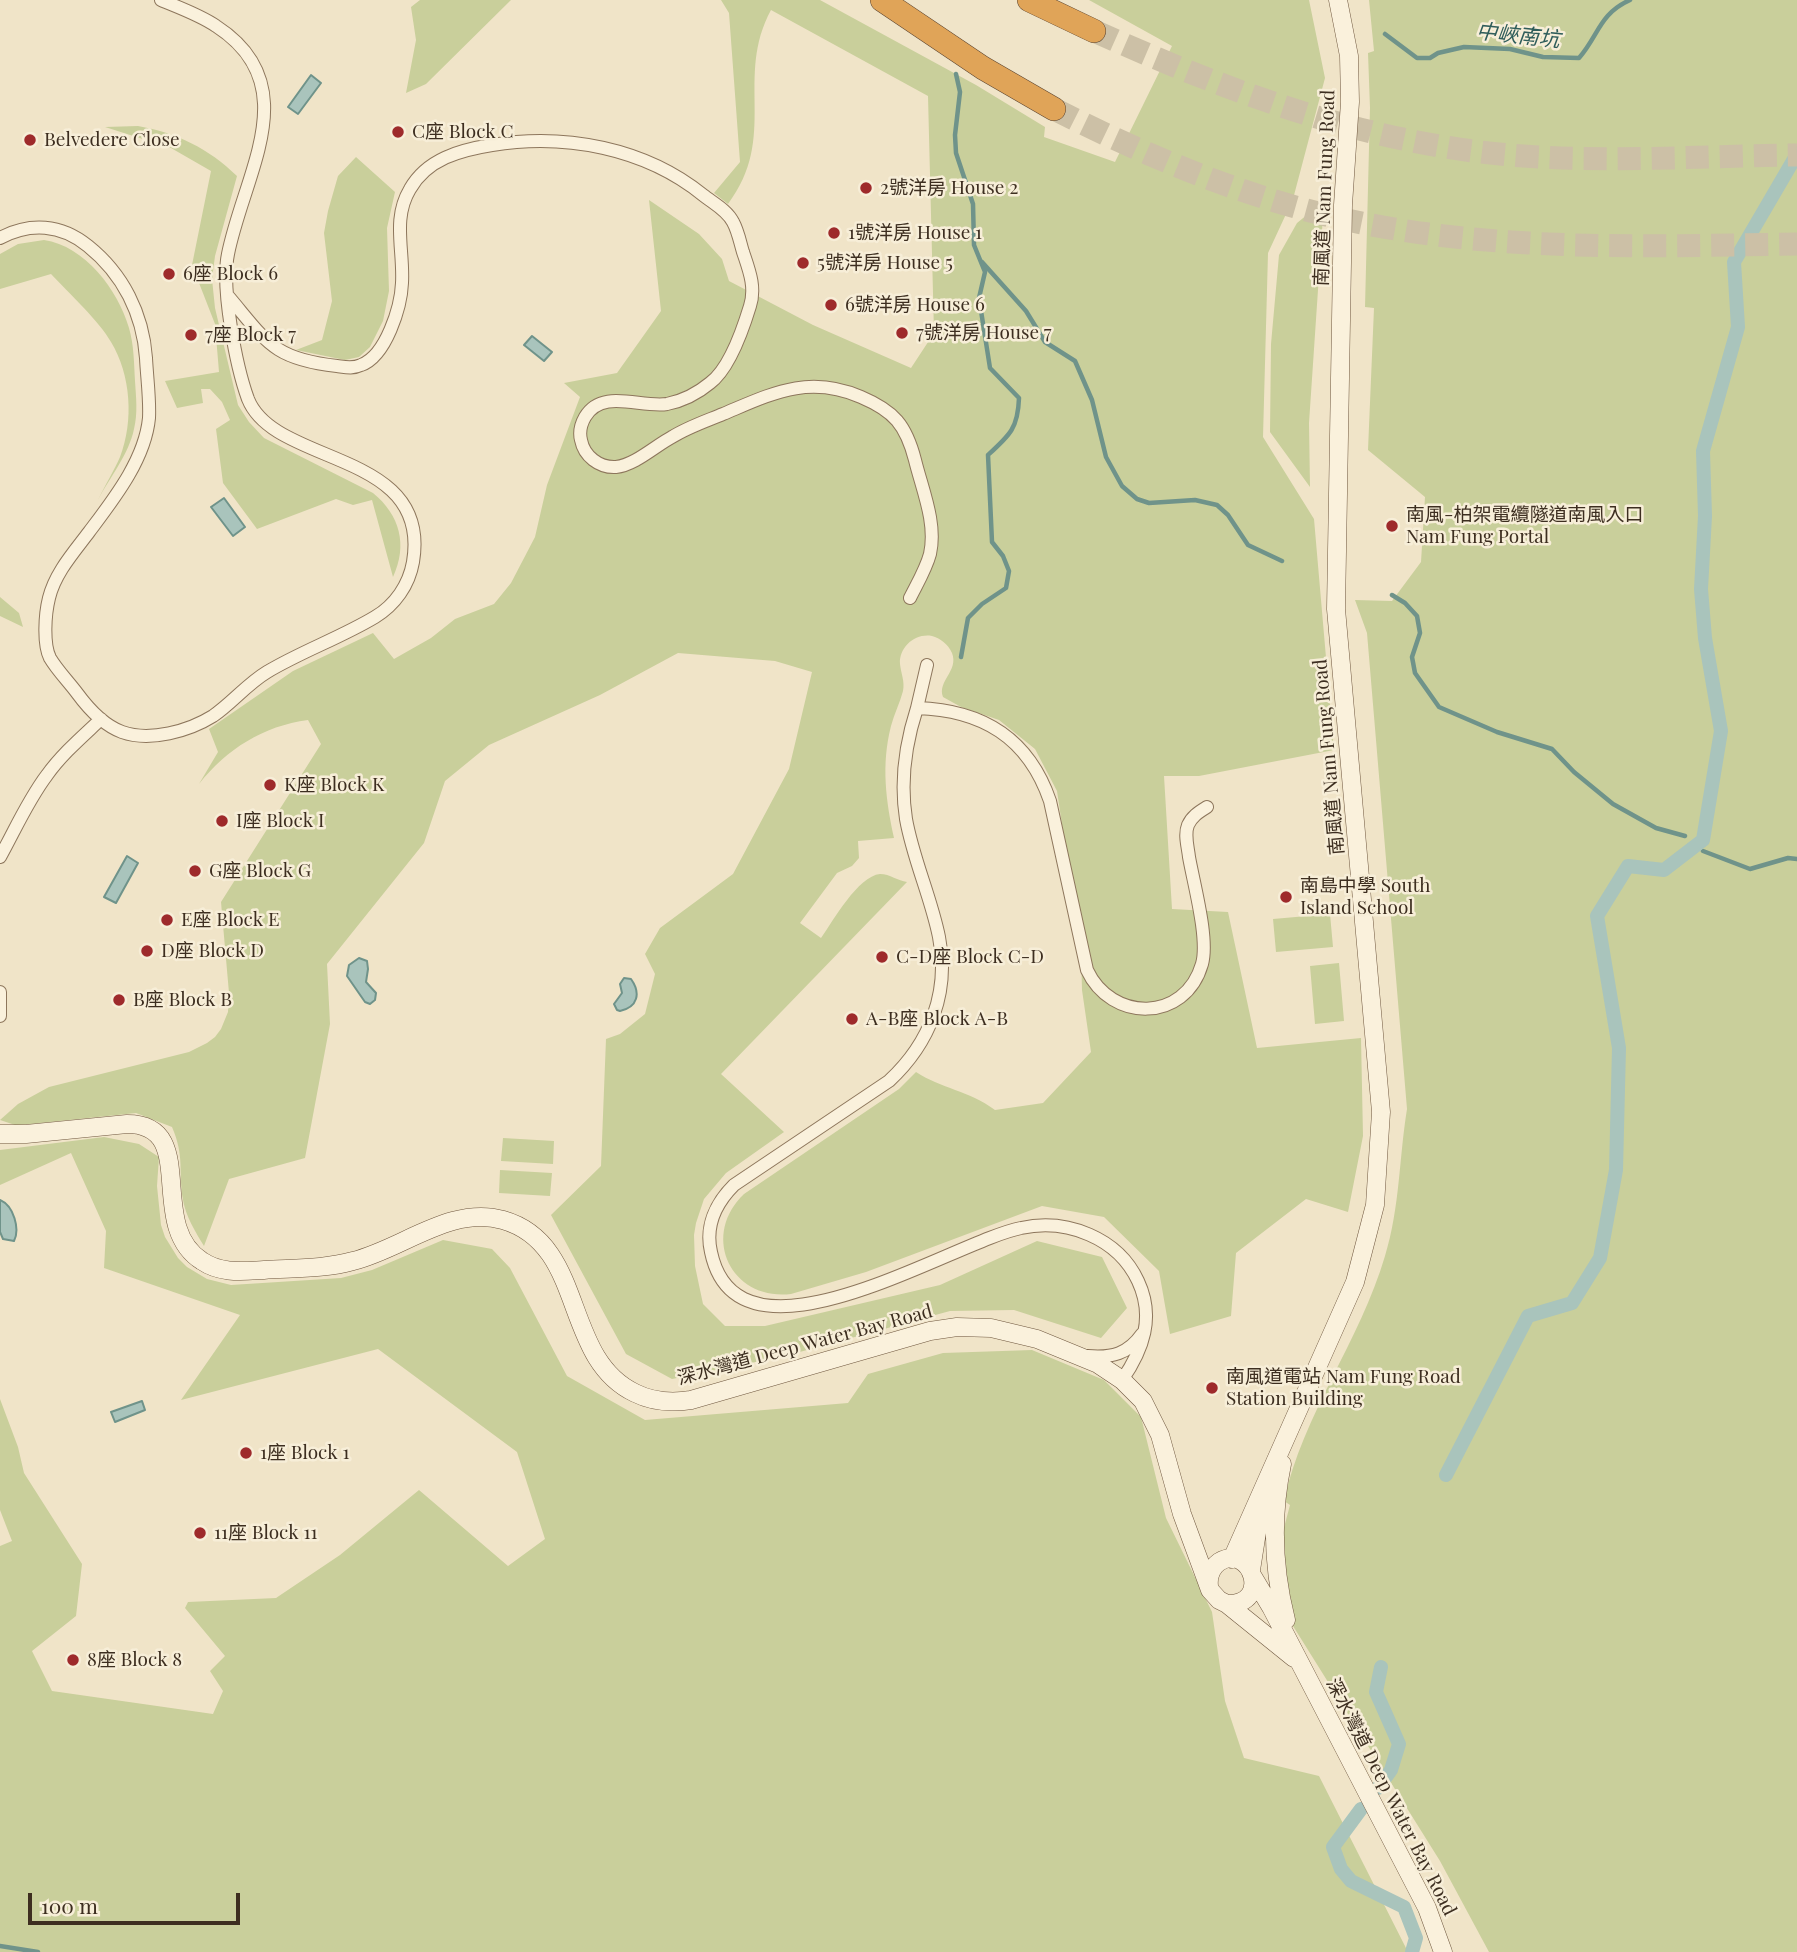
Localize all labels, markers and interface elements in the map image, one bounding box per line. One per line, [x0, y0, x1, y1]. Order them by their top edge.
water label: 中峽南坑 [1475, 19, 1561, 53]
street label: 南風道 Nam Fung Road [1310, 89, 1340, 287]
place label: C座 Block C [412, 121, 514, 143]
marker: C座 Block C [390, 124, 406, 140]
place label: Belvedere Close [44, 129, 180, 151]
marker: Belvedere Close [22, 132, 38, 148]
place label: 2號洋房 House 2 [880, 177, 1018, 199]
marker: 2號洋房 House 2 [858, 180, 874, 196]
place label: 1號洋房 House 1 [848, 222, 982, 244]
marker: 1號洋房 House 1 [826, 225, 842, 241]
place label: 5號洋房 House 5 [817, 252, 953, 274]
marker: 5號洋房 House 5 [795, 255, 811, 271]
place label: 6座 Block 6 [183, 263, 278, 285]
marker: 6座 Block 6 [161, 266, 177, 282]
place label: 6號洋房 House 6 [845, 294, 985, 316]
marker: 6號洋房 House 6 [823, 297, 839, 313]
place label: 7號洋房 House 7 [916, 322, 1051, 344]
place label: 7座 Block 7 [205, 324, 296, 346]
marker: 7號洋房 House 7 [894, 325, 910, 341]
marker: 7座 Block 7 [183, 327, 199, 343]
place label: 南風-柏架電纜隧道南風入口 Nam Fung Portal [1406, 504, 1643, 548]
marker: 南風-柏架電纜隧道南風入口 Nam Fung Portal [1384, 518, 1400, 534]
street label: 南風道 Nam Fung Road [1309, 658, 1349, 856]
place label: K座 Block K [284, 774, 384, 796]
marker: K座 Block K [262, 777, 278, 793]
place label: I座 Block I [236, 810, 324, 832]
marker: I座 Block I [214, 813, 230, 829]
place label: G座 Block G [209, 860, 311, 882]
marker: G座 Block G [187, 863, 203, 879]
place label: 南島中學 South Island School [1300, 875, 1430, 919]
marker: 南島中學 South Island School [1278, 889, 1294, 905]
place label: E座 Block E [181, 909, 280, 931]
marker: E座 Block E [159, 912, 175, 928]
place label: D座 Block D [161, 940, 264, 962]
marker: D座 Block D [139, 943, 155, 959]
place label: C-D座 Block C-D [896, 946, 1044, 968]
marker: C-D座 Block C-D [874, 949, 890, 965]
place label: B座 Block B [133, 989, 232, 1011]
marker: B座 Block B [111, 992, 127, 1008]
place label: A-B座 Block A-B [866, 1008, 1008, 1030]
marker: A-B座 Block A-B [844, 1011, 860, 1027]
street label: 深水灣道 Deep Water Bay Road [675, 1300, 935, 1390]
place label: 南風道電站 Nam Fung Road Station Building [1226, 1366, 1461, 1410]
marker: 南風道電站 Nam Fung Road Station Building [1204, 1380, 1220, 1396]
place label: 1座 Block 1 [260, 1442, 350, 1464]
marker: 1座 Block 1 [238, 1445, 254, 1461]
place label: 11座 Block 11 [214, 1522, 318, 1544]
marker: 11座 Block 11 [192, 1525, 208, 1541]
place label: 8座 Block 8 [87, 1649, 182, 1671]
marker: 8座 Block 8 [65, 1652, 81, 1668]
street label: 深水灣道 Deep Water Bay Road [1321, 1674, 1461, 1920]
scale bar [32, 1878, 243, 1922]
text: 100 m [41, 1891, 98, 1919]

